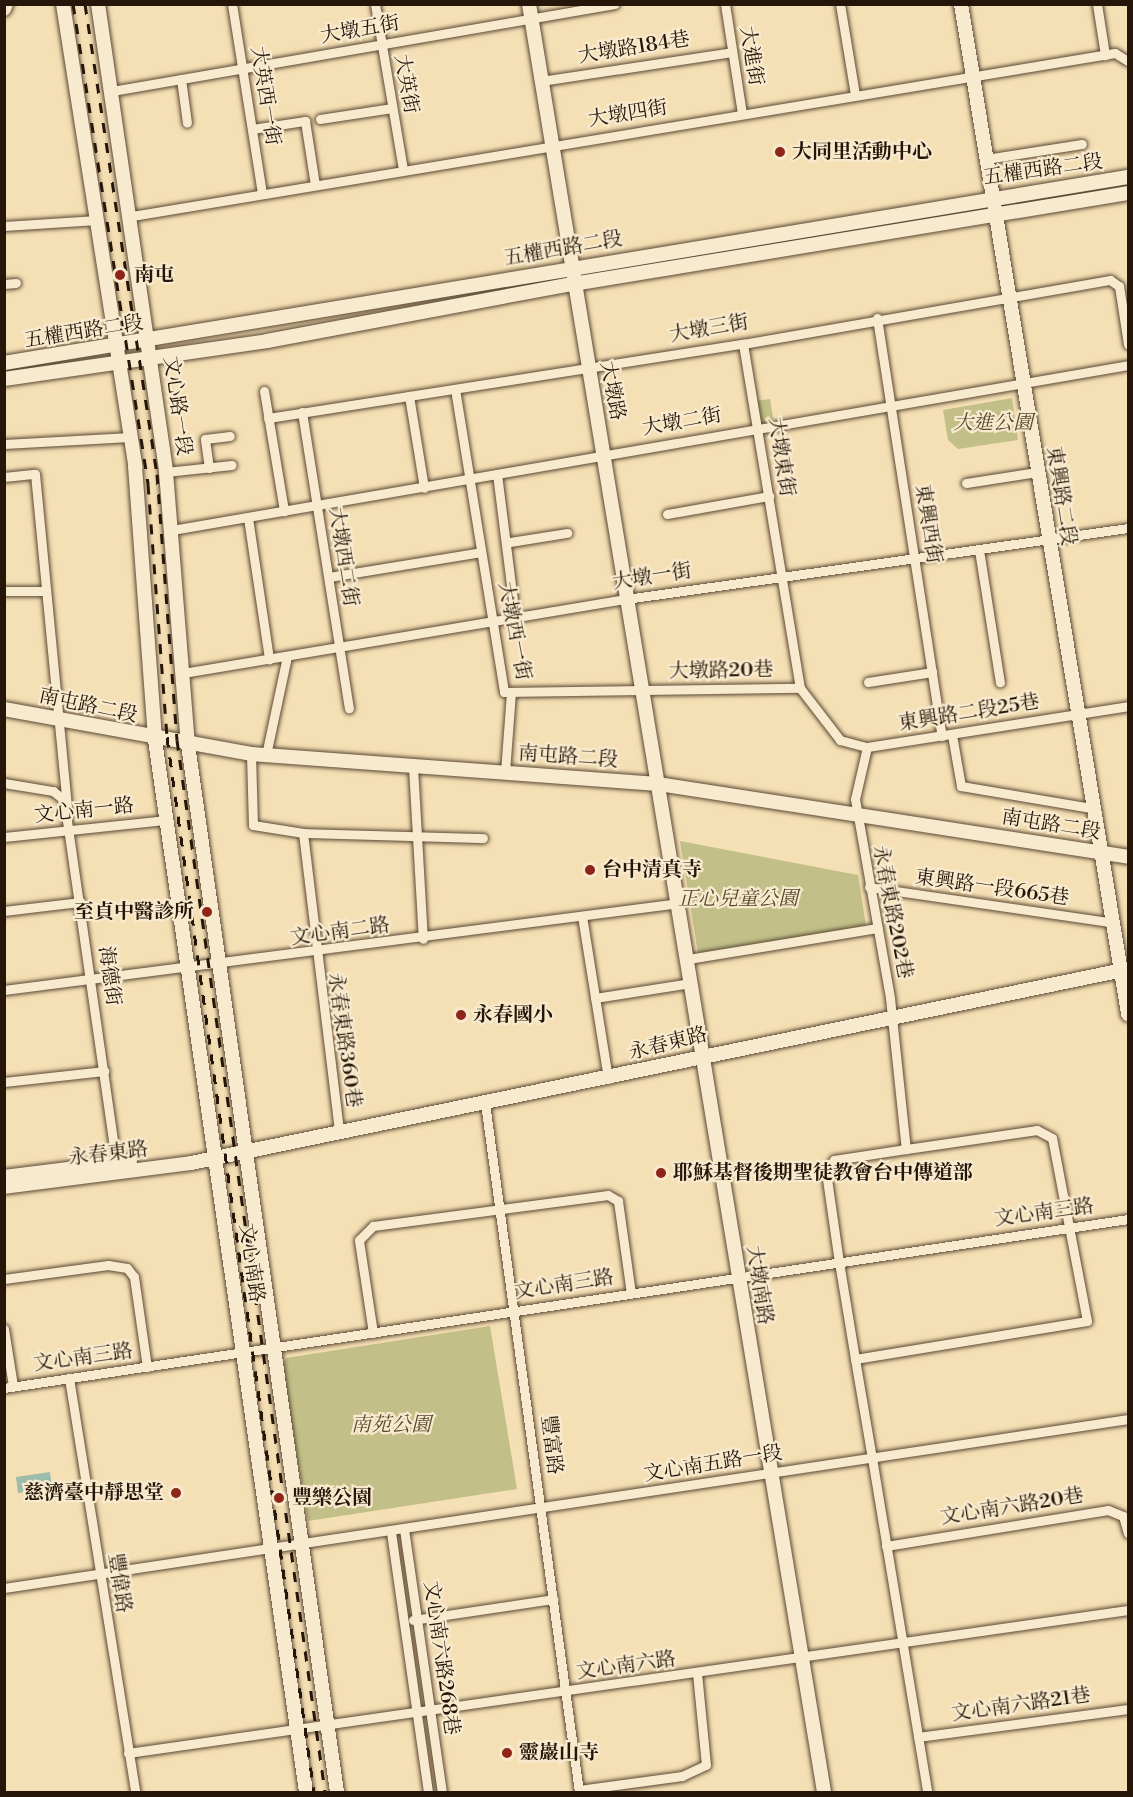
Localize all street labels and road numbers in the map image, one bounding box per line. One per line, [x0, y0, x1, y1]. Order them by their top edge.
street label: 大墩五街 [319, 11, 401, 49]
street label: 大進街 [734, 24, 768, 88]
street label: 大墩路184巷 [576, 27, 692, 69]
street label: 大英西一街 [245, 45, 285, 147]
street label: 大英街 [389, 52, 423, 116]
street label: 大墩四街 [587, 96, 669, 132]
street label: 五權西路二段 [982, 150, 1104, 190]
street label: 五權西路二段 [502, 227, 624, 271]
street label: 大墩三街 [668, 310, 750, 348]
street label: 五權西路二段 [23, 311, 145, 353]
street label: 文心路一段 [158, 355, 196, 457]
street label: 大墩路 [594, 359, 630, 423]
street label: 大墩二街 [641, 403, 723, 441]
street label: 大墩東街 [763, 416, 799, 498]
street label: 東興路二段 [1041, 445, 1081, 547]
street label: 東興西街 [910, 483, 946, 565]
street label: 大墩西二街 [323, 506, 363, 608]
street label: 大墩一街 [611, 559, 693, 595]
street label: 大墩西一街 [493, 580, 535, 682]
street label: 大墩路20巷 [668, 658, 774, 684]
street label: 南屯路二段 [37, 684, 139, 728]
street label: 東興路二段25巷 [897, 690, 1041, 736]
street label: 南屯路二段 [517, 742, 619, 772]
street label: 文心南一路 [33, 794, 135, 828]
street label: 南屯路二段 [1000, 805, 1102, 845]
street label: 永春東路202巷 [867, 843, 917, 981]
street label: 東興路一段665巷 [913, 865, 1071, 911]
street label: 文心南二路 [289, 913, 391, 951]
street label: 海德街 [93, 945, 125, 1007]
street label: 永春東路360巷 [323, 971, 365, 1109]
street label: 永春東路 [626, 1023, 710, 1065]
street label: 永春東路 [67, 1137, 149, 1171]
street label: 文心南三路 [993, 1194, 1095, 1232]
street label: 文心南路 [234, 1222, 268, 1304]
street label: 大墩南路 [741, 1244, 777, 1326]
street label: 文心南三路 [513, 1265, 615, 1305]
street label: 文心南三路 [32, 1339, 134, 1377]
street label: 豐富路 [535, 1414, 567, 1476]
street label: 文心南五路一段 [642, 1441, 784, 1487]
street label: 文心南六路20巷 [939, 1484, 1085, 1530]
street label: 豐偉路 [102, 1551, 136, 1615]
street label: 文心南六路268巷 [418, 1579, 464, 1737]
street label: 文心南六路 [575, 1647, 677, 1685]
street label: 文心南六路21巷 [950, 1683, 1092, 1727]

